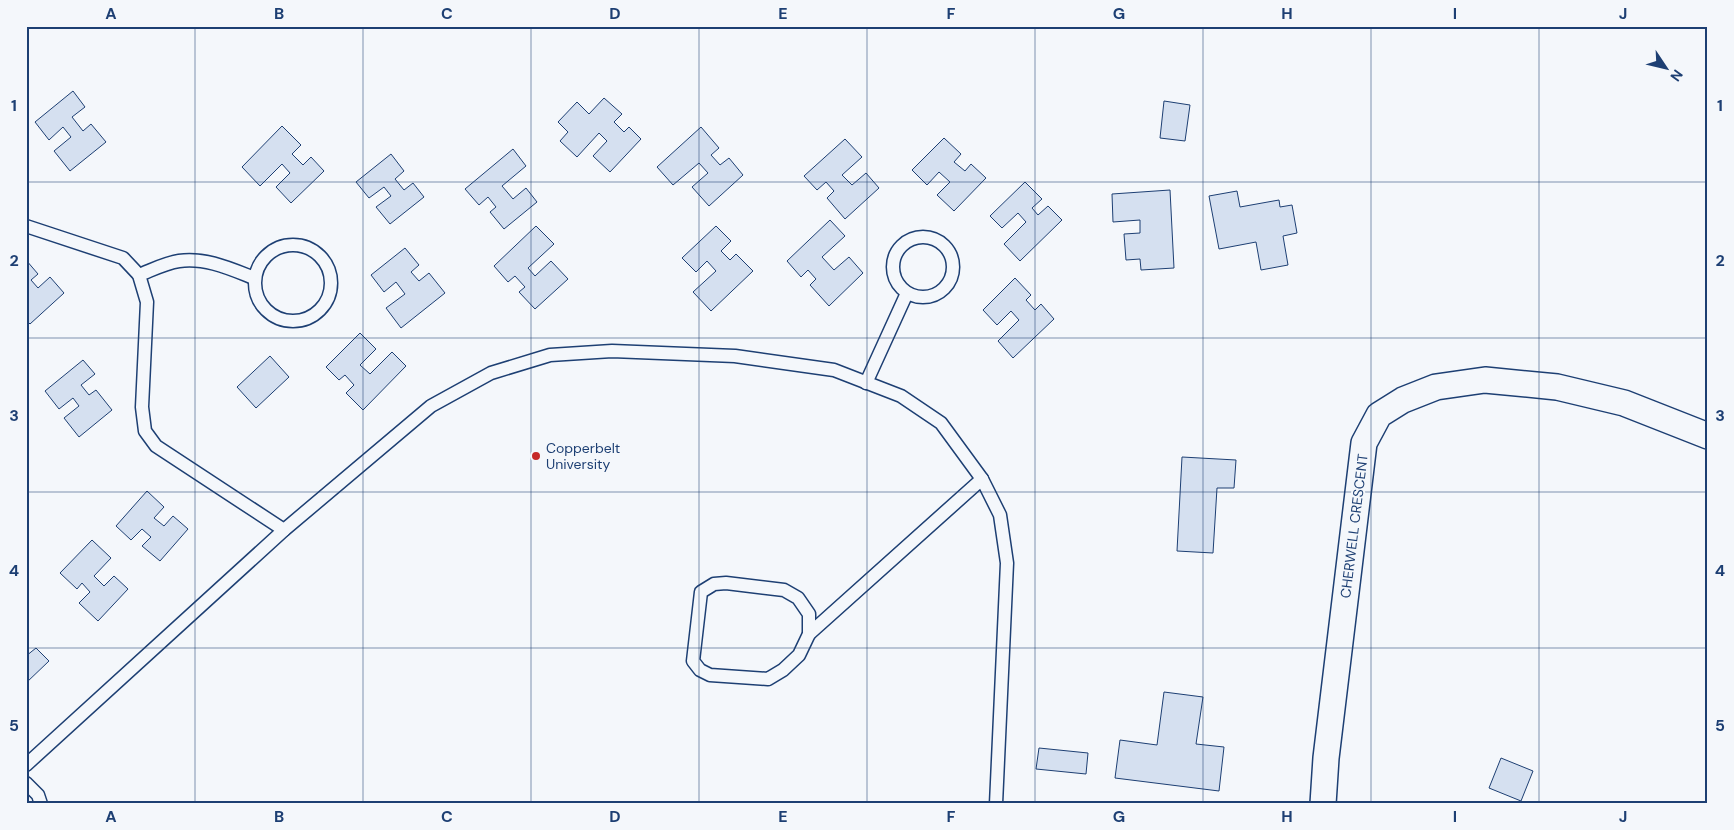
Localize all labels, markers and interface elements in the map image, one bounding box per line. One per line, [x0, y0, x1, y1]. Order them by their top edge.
text: A [105, 3, 117, 24]
text: B [274, 3, 284, 24]
text: C [441, 3, 453, 24]
text: D [609, 3, 621, 24]
text: E [778, 3, 788, 24]
text: F [947, 3, 956, 24]
text: G [1113, 3, 1125, 24]
text: H [1281, 3, 1293, 24]
text: I [1453, 3, 1457, 24]
text: J [1619, 3, 1627, 24]
north arrow [1642, 42, 1692, 92]
text: N [1666, 66, 1687, 85]
text: 1 [11, 95, 17, 116]
text: 1 [1717, 95, 1723, 116]
text: 2 [9, 250, 19, 271]
text: 2 [1715, 250, 1725, 271]
text: 3 [9, 405, 19, 426]
text: 3 [1715, 405, 1725, 426]
place label: Copperbelt University [546, 439, 620, 473]
marker: Copperbelt University [530, 450, 542, 462]
street label: CHERWELL CRESCENT [1336, 453, 1372, 599]
text: 4 [9, 560, 19, 581]
text: 4 [1715, 560, 1725, 581]
text: 5 [9, 715, 19, 736]
text: 5 [1715, 715, 1725, 736]
text: A [105, 806, 117, 827]
text: B [274, 806, 284, 827]
text: C [441, 806, 453, 827]
text: D [609, 806, 621, 827]
text: E [778, 806, 788, 827]
text: F [947, 806, 956, 827]
text: G [1113, 806, 1125, 827]
text: H [1281, 806, 1293, 827]
text: I [1453, 806, 1457, 827]
text: J [1619, 806, 1627, 827]

